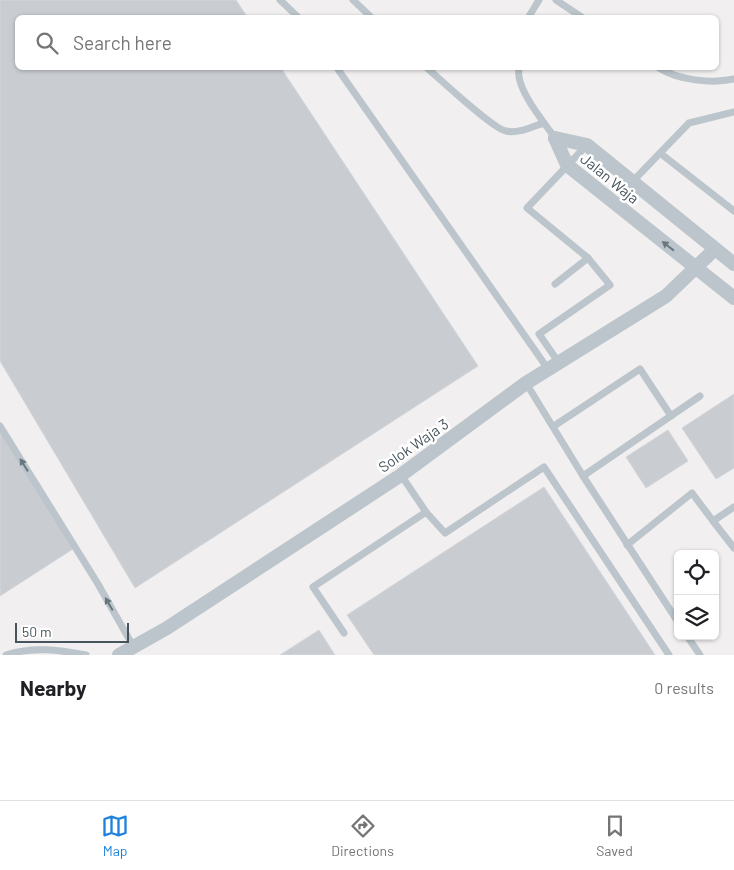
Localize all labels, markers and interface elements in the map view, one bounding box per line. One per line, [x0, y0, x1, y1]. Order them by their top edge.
search box [15, 15, 719, 70]
icon: search [33, 29, 61, 57]
text: Search here [73, 31, 172, 54]
street label: Jalan Waja [577, 149, 643, 207]
one-way arrow [662, 240, 675, 251]
street label: Solok Waja 3 [375, 414, 451, 476]
one-way arrow [19, 458, 28, 471]
map controls [674, 550, 719, 640]
button: locate [674, 550, 719, 595]
button: layers [674, 595, 719, 640]
one-way arrow [104, 597, 113, 610]
scale bar [15, 620, 129, 643]
text: 50 m [22, 623, 51, 640]
text: Nearby [20, 675, 86, 700]
text: 0 results [654, 678, 714, 697]
tab: Map [101, 812, 129, 859]
tab: Directions [331, 812, 394, 859]
tab: Saved [596, 812, 633, 859]

